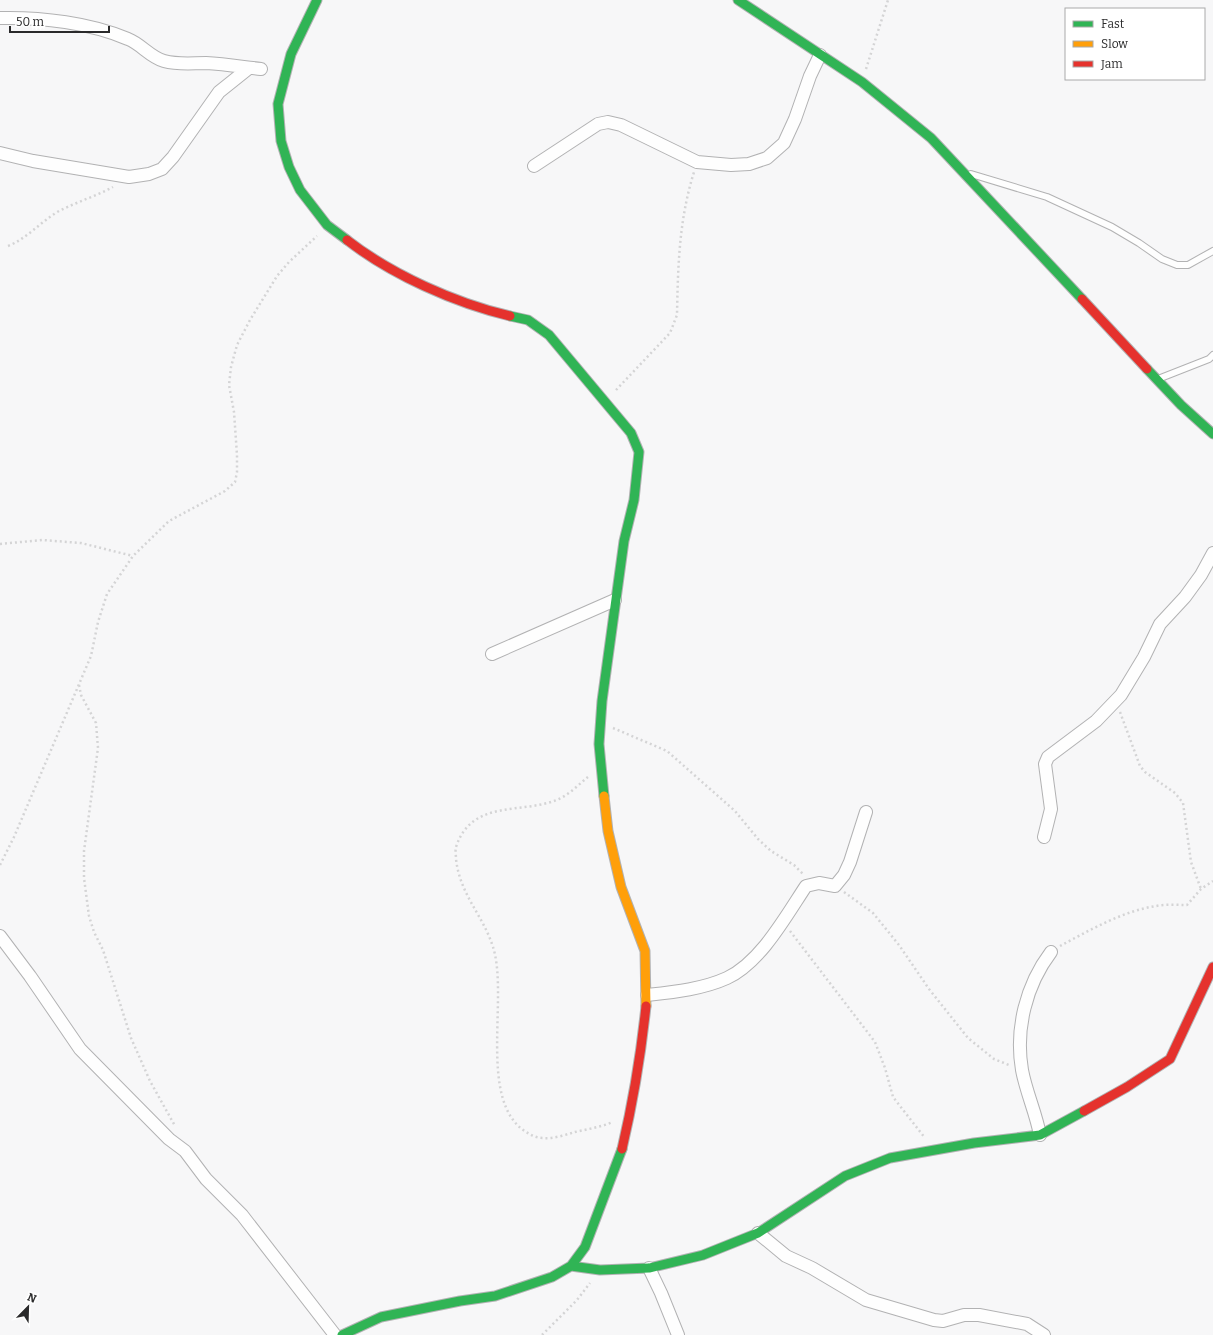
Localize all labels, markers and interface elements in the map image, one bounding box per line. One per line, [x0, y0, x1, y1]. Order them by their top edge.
scale bar [10, 8, 109, 34]
legend [1065, 8, 1205, 80]
text: 50 m [16, 15, 45, 29]
text: Fast [1101, 17, 1125, 31]
text: Slow [1101, 37, 1128, 51]
text: Jam [1100, 57, 1123, 71]
north arrow [8, 1287, 48, 1327]
text: N [25, 1291, 39, 1306]

